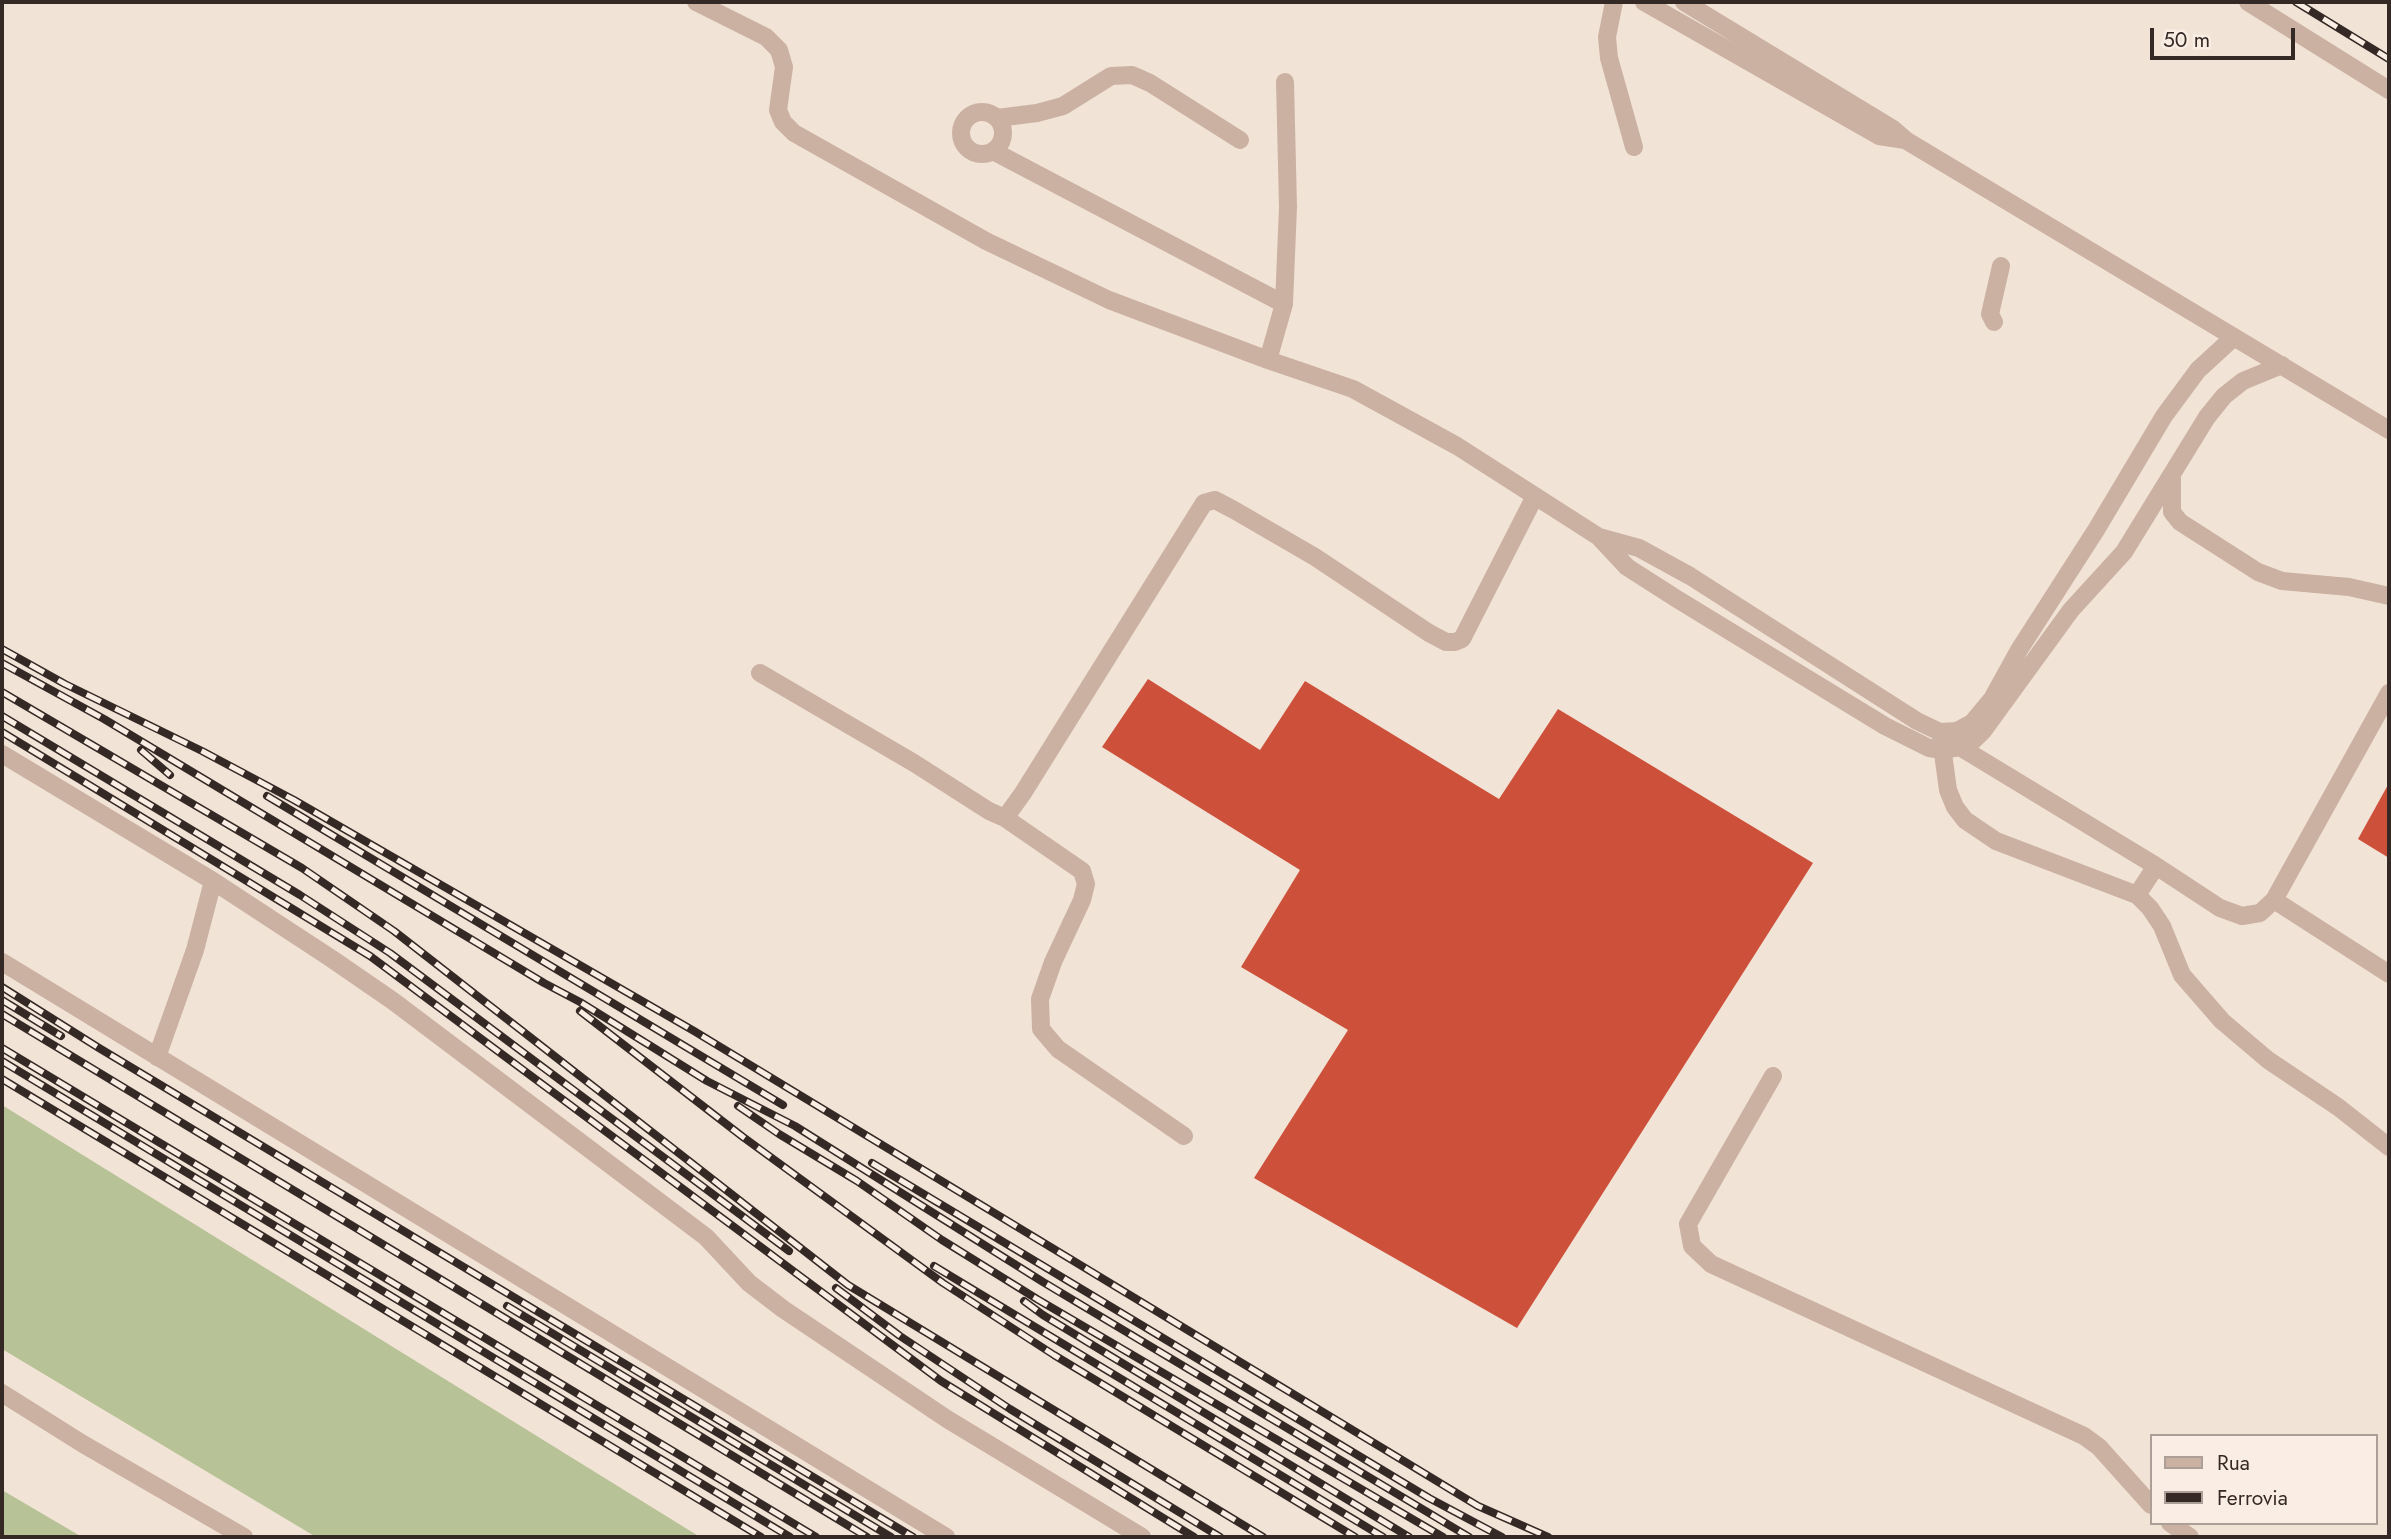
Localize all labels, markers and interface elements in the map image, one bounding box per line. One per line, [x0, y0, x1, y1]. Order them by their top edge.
scale bar [2153, 14, 2298, 58]
text: 50 m [2163, 25, 2210, 55]
legend [2150, 1434, 2377, 1525]
text: Rua [2217, 1448, 2250, 1478]
text: Ferrovia [2217, 1483, 2288, 1513]

